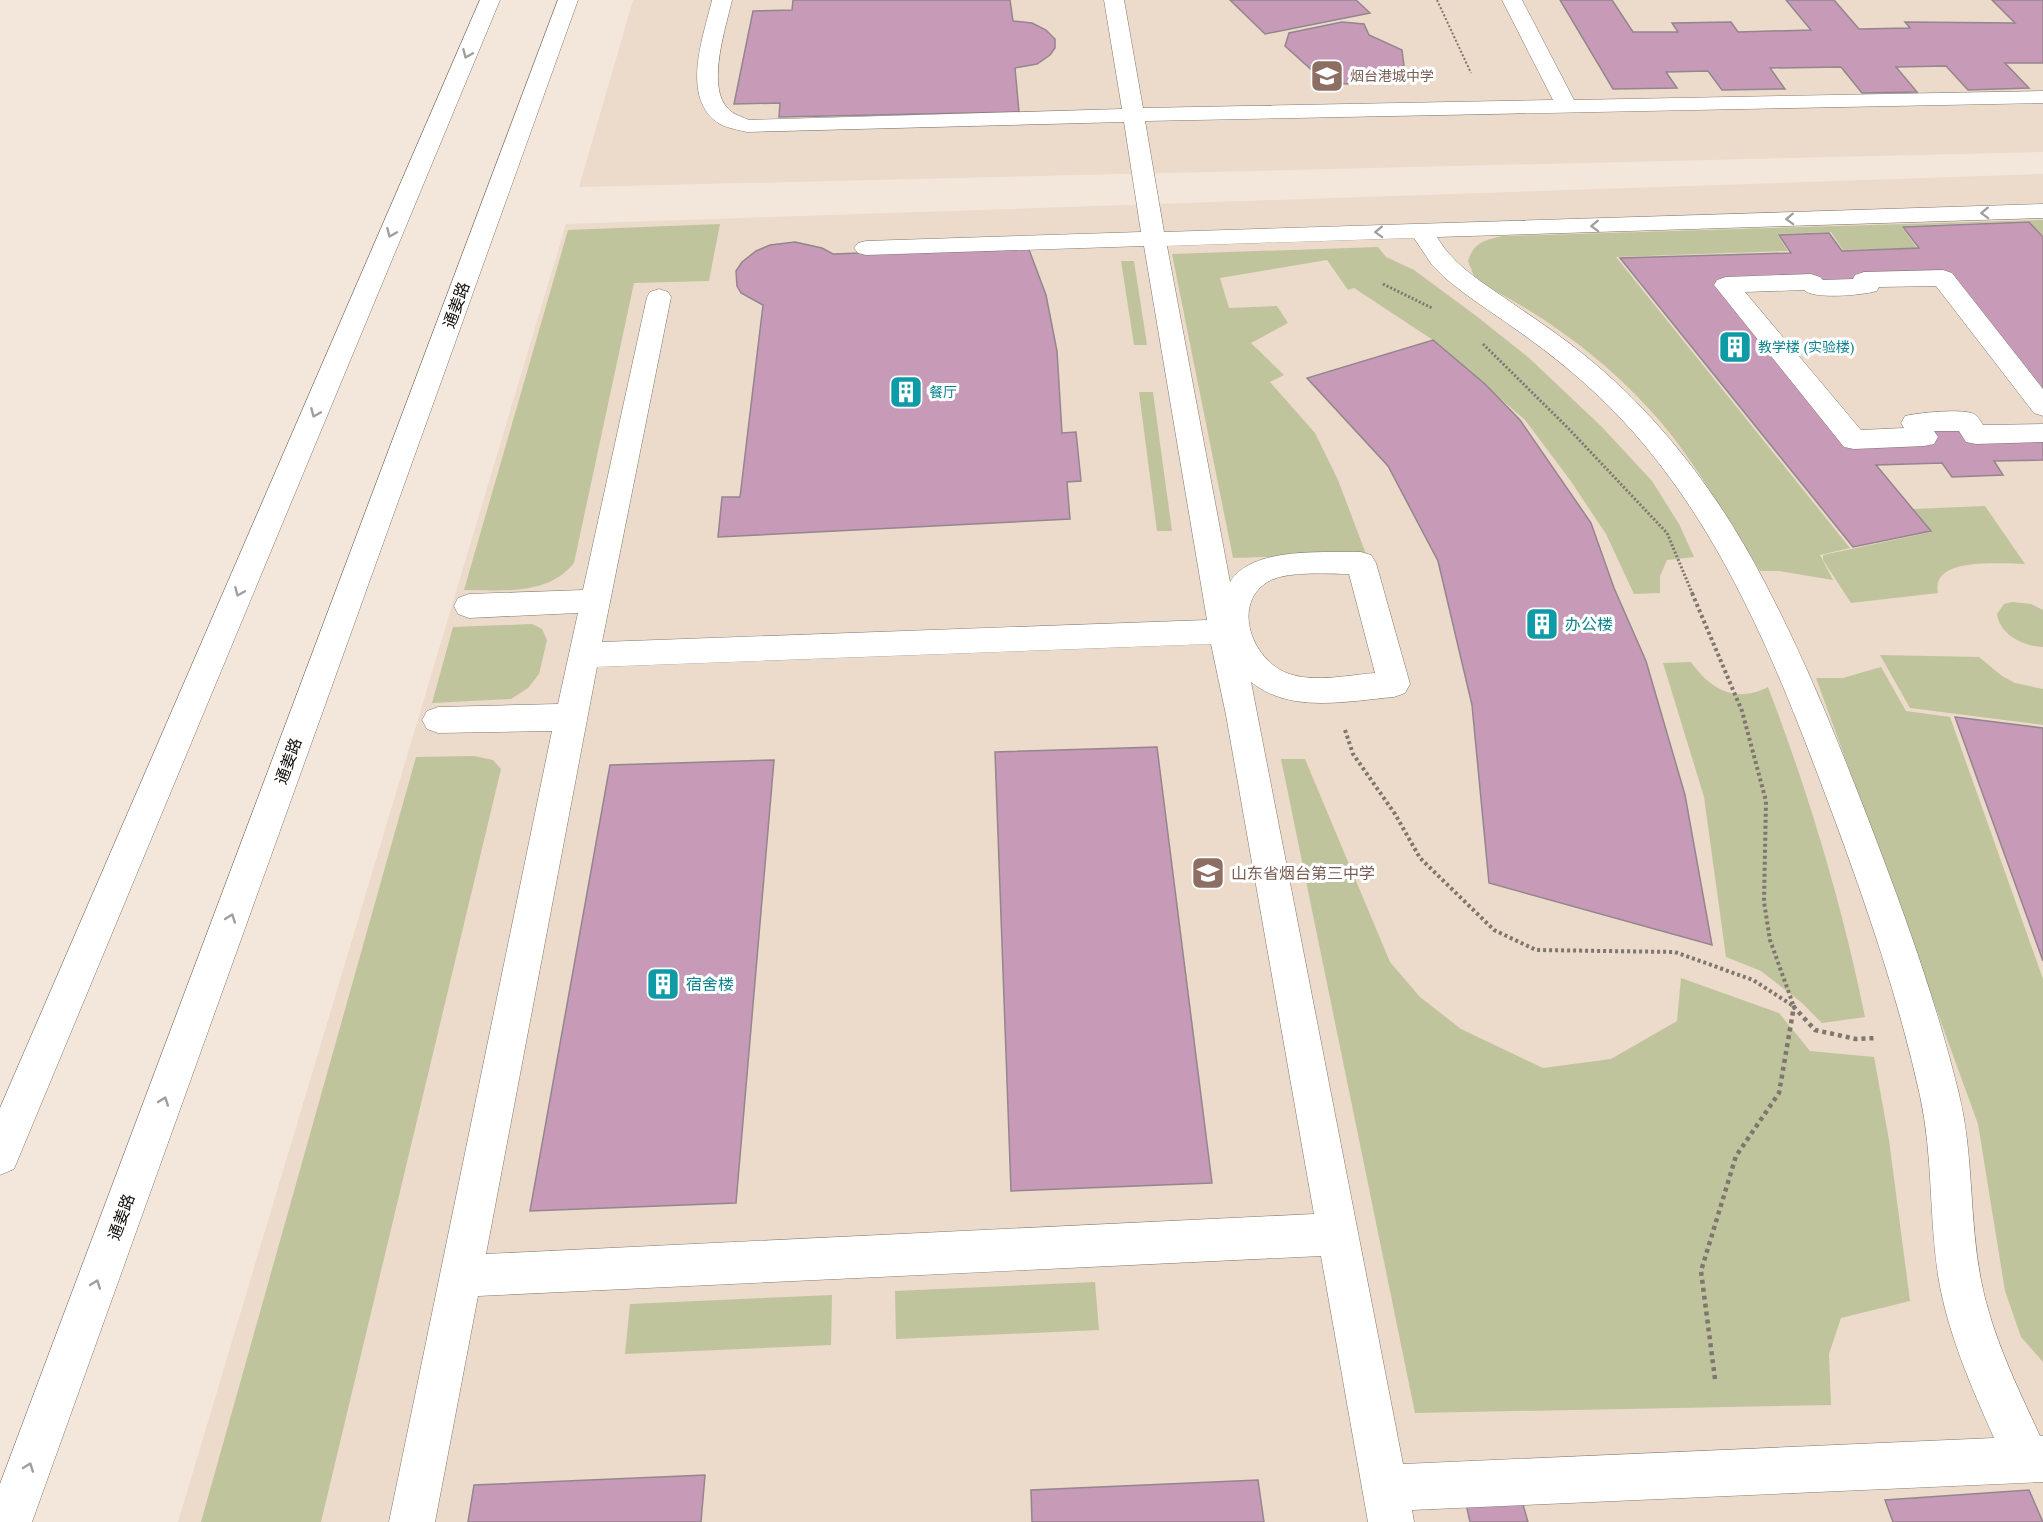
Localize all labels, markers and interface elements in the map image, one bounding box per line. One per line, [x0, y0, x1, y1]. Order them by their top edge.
one-way arrow [463, 48, 475, 59]
school or university icon: 烟台港城中学 [1309, 58, 1345, 94]
place label: 烟台港城中学 [1350, 67, 1434, 85]
one-way arrow [1980, 207, 1989, 220]
one-way arrow [1785, 213, 1794, 226]
one-way arrow [1590, 219, 1599, 232]
one-way arrow [1374, 226, 1383, 239]
one-way arrow [386, 227, 398, 238]
street label: 通姜路 [438, 279, 474, 331]
building icon: 教学楼 (实验楼) [1717, 329, 1753, 365]
place label: 教学楼 (实验楼) [1758, 338, 1854, 356]
building icon: 餐厅 [888, 374, 924, 410]
place label: 餐厅 [929, 383, 957, 401]
one-way arrow [310, 407, 322, 418]
one-way arrow [234, 586, 246, 597]
building icon: 办公楼 [1524, 606, 1560, 642]
place label: 办公楼 [1565, 614, 1613, 634]
street label: 通姜路 [270, 735, 306, 787]
school or university icon: 山东省烟台第三中学 [1190, 855, 1226, 891]
place label: 山东省烟台第三中学 [1231, 863, 1375, 883]
one-way arrow [223, 913, 236, 924]
building icon: 宿舍楼 [645, 966, 681, 1002]
place label: 宿舍楼 [686, 974, 734, 994]
one-way arrow [156, 1096, 169, 1107]
street label: 通姜路 [103, 1191, 139, 1243]
one-way arrow [89, 1279, 102, 1290]
one-way arrow [22, 1462, 35, 1473]

